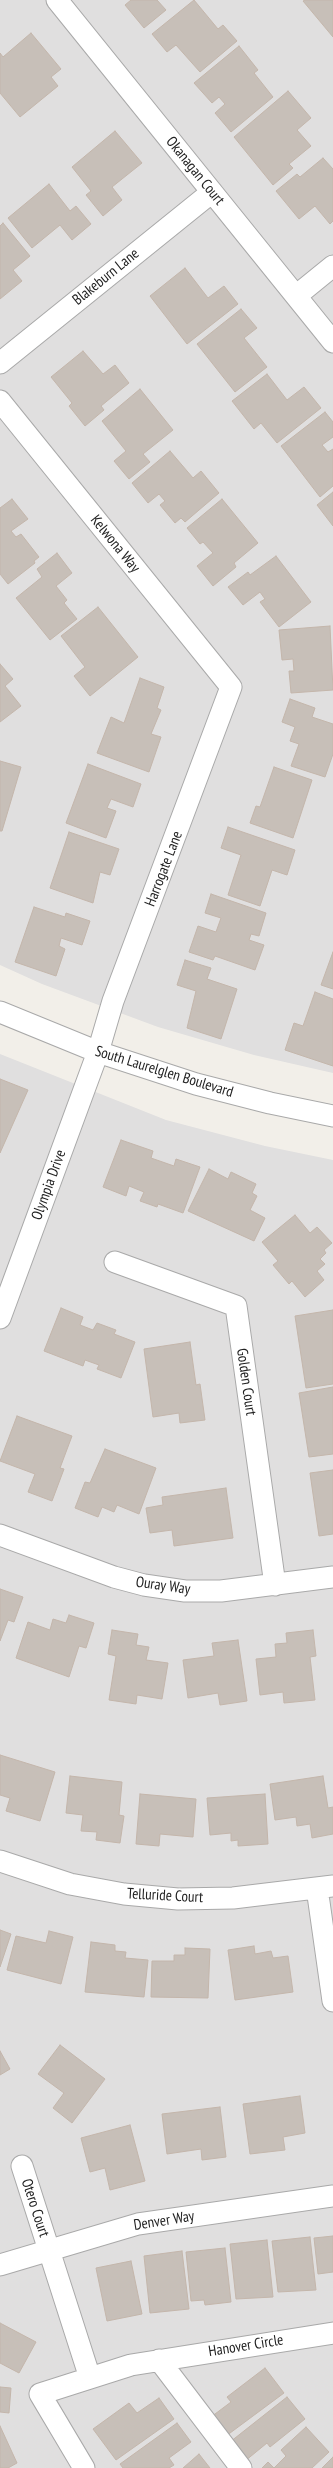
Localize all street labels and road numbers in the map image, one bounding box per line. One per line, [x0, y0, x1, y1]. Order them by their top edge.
street label: Okanagan Court [162, 133, 228, 209]
street label: Blakeburn Lane [69, 245, 143, 309]
street label: Kelwona Way [86, 512, 144, 576]
street label: Harrogate Lane [141, 829, 187, 909]
street label: South Laurelglen Boulevard [93, 1042, 235, 1102]
street label: Olympia Drive [28, 1147, 70, 1223]
street label: Golden Court [232, 1347, 260, 1417]
street label: Ouray Way [135, 1573, 191, 1599]
street label: Telluride Court [127, 1885, 203, 1907]
street label: Otero Court [17, 2177, 53, 2239]
street label: Denver Way [132, 2207, 196, 2235]
street label: Hanover Circle [207, 2331, 285, 2361]

